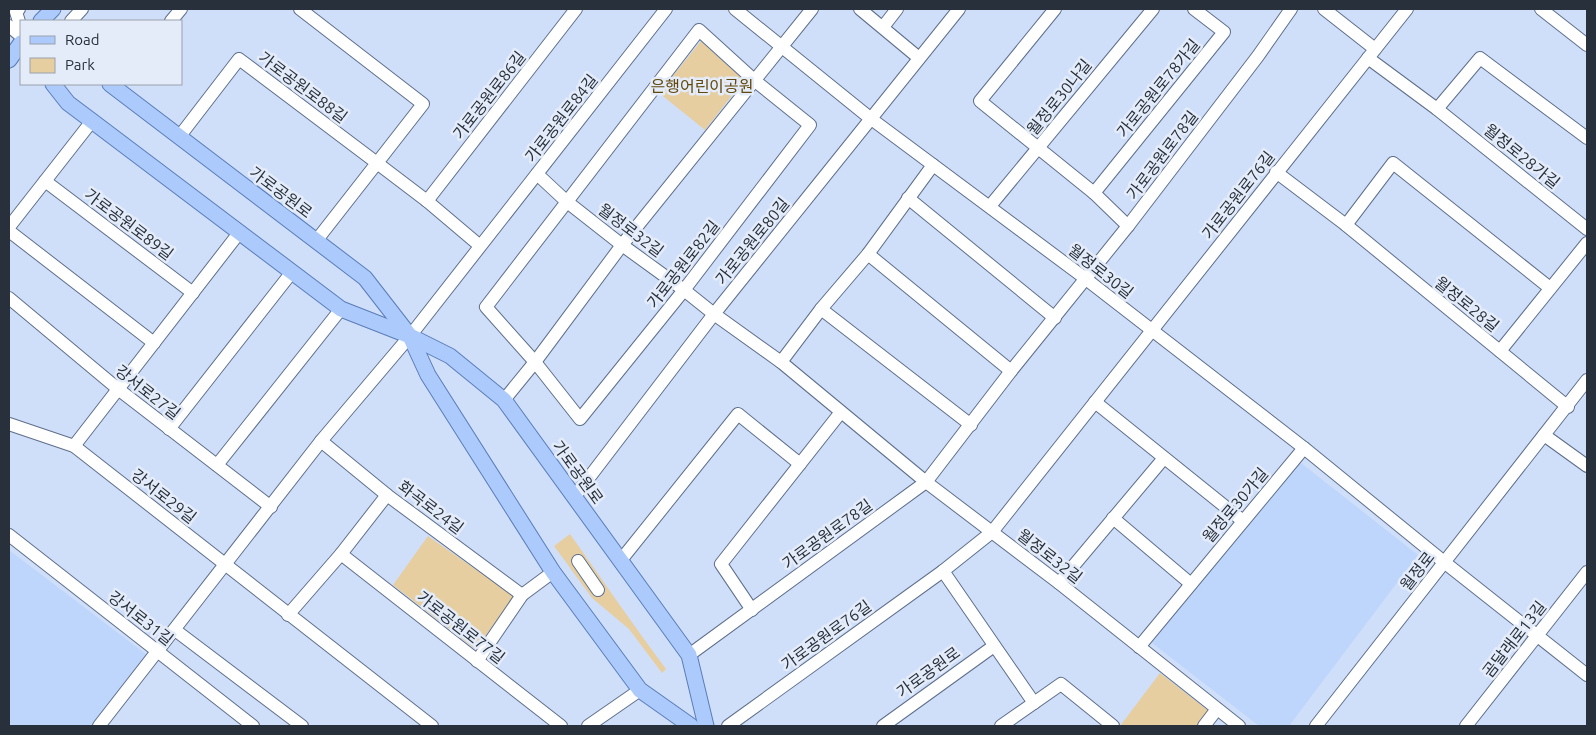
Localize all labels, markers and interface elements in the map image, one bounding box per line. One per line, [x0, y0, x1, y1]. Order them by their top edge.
legend [20, 20, 182, 85]
text: Road [65, 31, 100, 48]
street label: 가로공원로78가길 [1113, 35, 1203, 141]
street label: 가로공원로88길 [255, 48, 351, 126]
street label: 가로공원로86길 [449, 48, 529, 142]
text: Park [65, 56, 95, 73]
street label: 월정로30나길 [1023, 56, 1095, 138]
street label: 가로공원로84길 [521, 71, 601, 165]
park label: 은행어린이공원 [650, 77, 754, 95]
street label: 가로공원로78길 [1123, 107, 1201, 203]
street label: 월정로28가길 [1481, 120, 1563, 192]
street label: 가로공원로76길 [1198, 148, 1278, 242]
street label: 가로공원로 [246, 163, 316, 222]
street label: 가로공원로89길 [81, 185, 177, 263]
street label: 가로공원로80길 [712, 194, 792, 288]
street label: 월정로32길 [595, 200, 667, 260]
street label: 가로공원로82길 [643, 217, 723, 311]
street label: 월정로30길 [1065, 240, 1137, 302]
street label: 월정로28길 [1431, 273, 1503, 335]
street label: 강서로27길 [112, 361, 184, 423]
street label: 가로공원로 [549, 437, 607, 507]
street label: 월정로30가길 [1199, 464, 1271, 546]
street label: 강서로29길 [128, 465, 200, 527]
street label: 화곡로24길 [395, 477, 467, 537]
street label: 가로공원로78길 [779, 495, 875, 573]
street label: 월정로32길 [1014, 525, 1086, 587]
street label: 월정로 [1396, 548, 1438, 594]
street label: 강서로31길 [105, 587, 177, 649]
street label: 가로공원로77길 [414, 587, 508, 667]
street label: 가로공원로76길 [778, 596, 874, 674]
street label: 곰달래로13길 [1479, 597, 1549, 681]
street label: 가로공원로 [893, 643, 963, 701]

